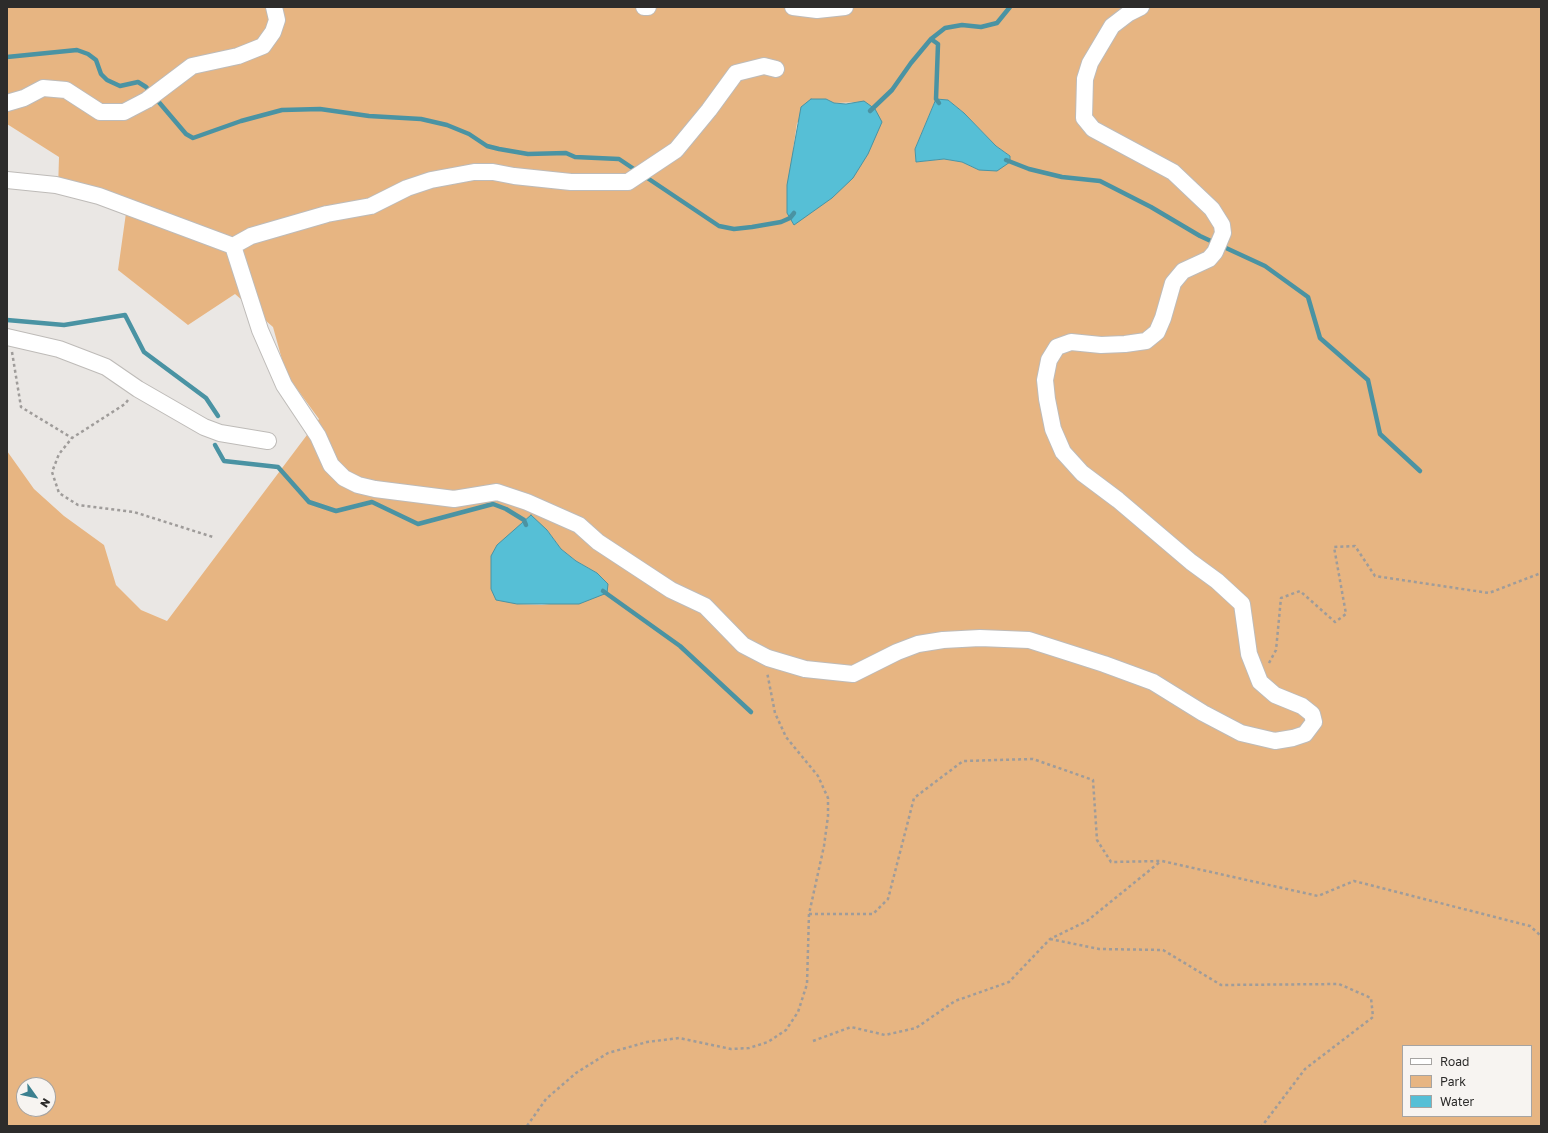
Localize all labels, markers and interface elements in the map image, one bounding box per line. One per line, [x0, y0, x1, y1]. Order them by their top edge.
legend [1402, 1045, 1532, 1117]
text: Road [1440, 1054, 1469, 1069]
text: Park [1440, 1074, 1466, 1089]
north arrow [16, 1077, 56, 1117]
text: Water [1440, 1094, 1474, 1109]
text: N [38, 1096, 53, 1110]

